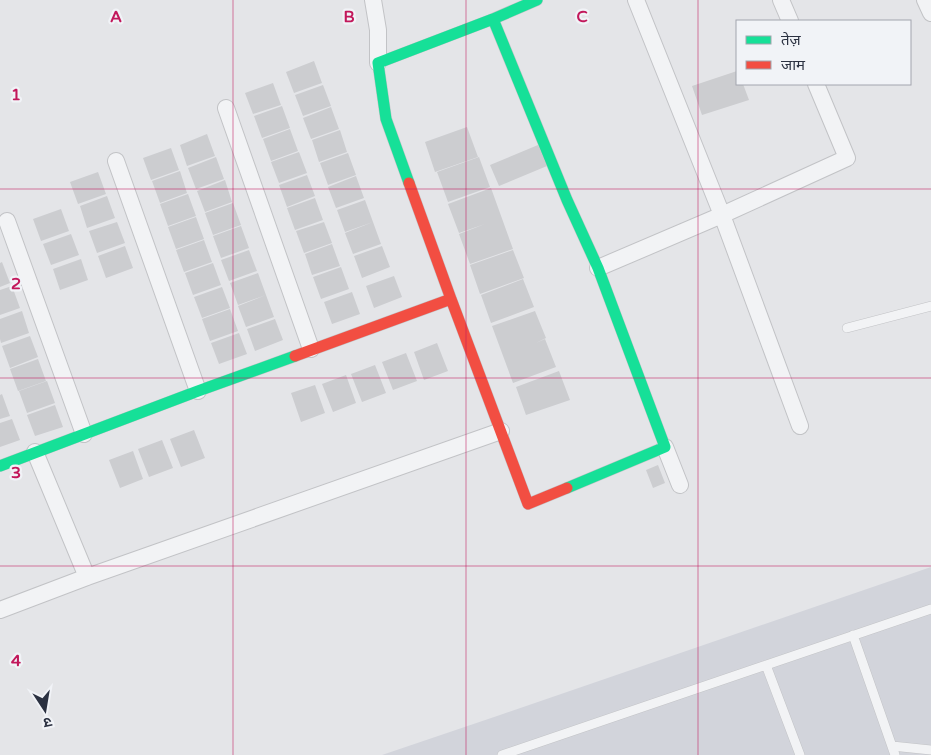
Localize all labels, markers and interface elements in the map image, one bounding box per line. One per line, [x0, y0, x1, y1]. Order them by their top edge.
text: A [110, 7, 122, 27]
text: B [343, 7, 355, 27]
text: C [576, 7, 588, 27]
legend [736, 20, 911, 85]
text: तेज़ [781, 31, 802, 49]
text: जाम [781, 56, 806, 74]
text: 1 [11, 85, 21, 105]
text: 2 [11, 274, 21, 294]
text: 3 [11, 463, 21, 483]
text: 4 [11, 651, 21, 671]
north arrow [20, 685, 70, 735]
text: उ [41, 713, 53, 732]

